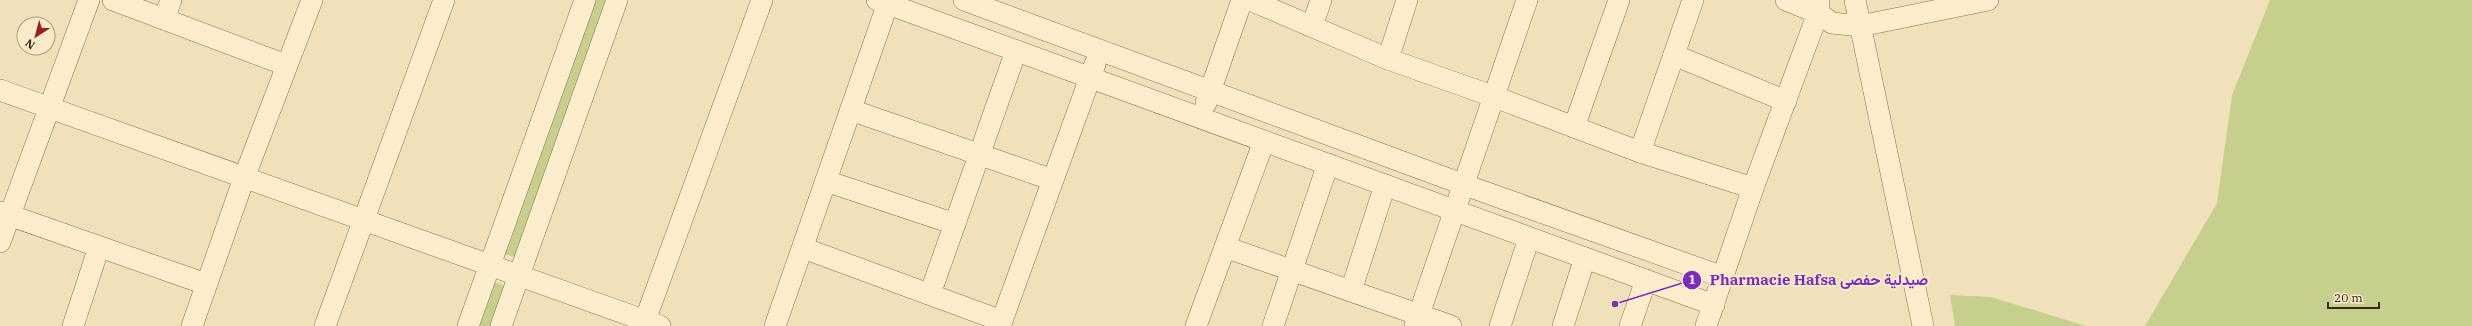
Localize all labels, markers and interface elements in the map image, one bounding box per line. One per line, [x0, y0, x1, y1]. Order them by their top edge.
north arrow [16, 16, 56, 56]
text: N [22, 36, 38, 52]
callout: Pharmacie Hafsa صيدلية حفصى [1682, 267, 1937, 294]
text: Pharmacie Hafsa صيدلية حفصى [1710, 270, 1928, 289]
text: 1 [1688, 272, 1696, 287]
scale bar [2328, 284, 2379, 310]
text: 20 m [2334, 290, 2363, 305]

